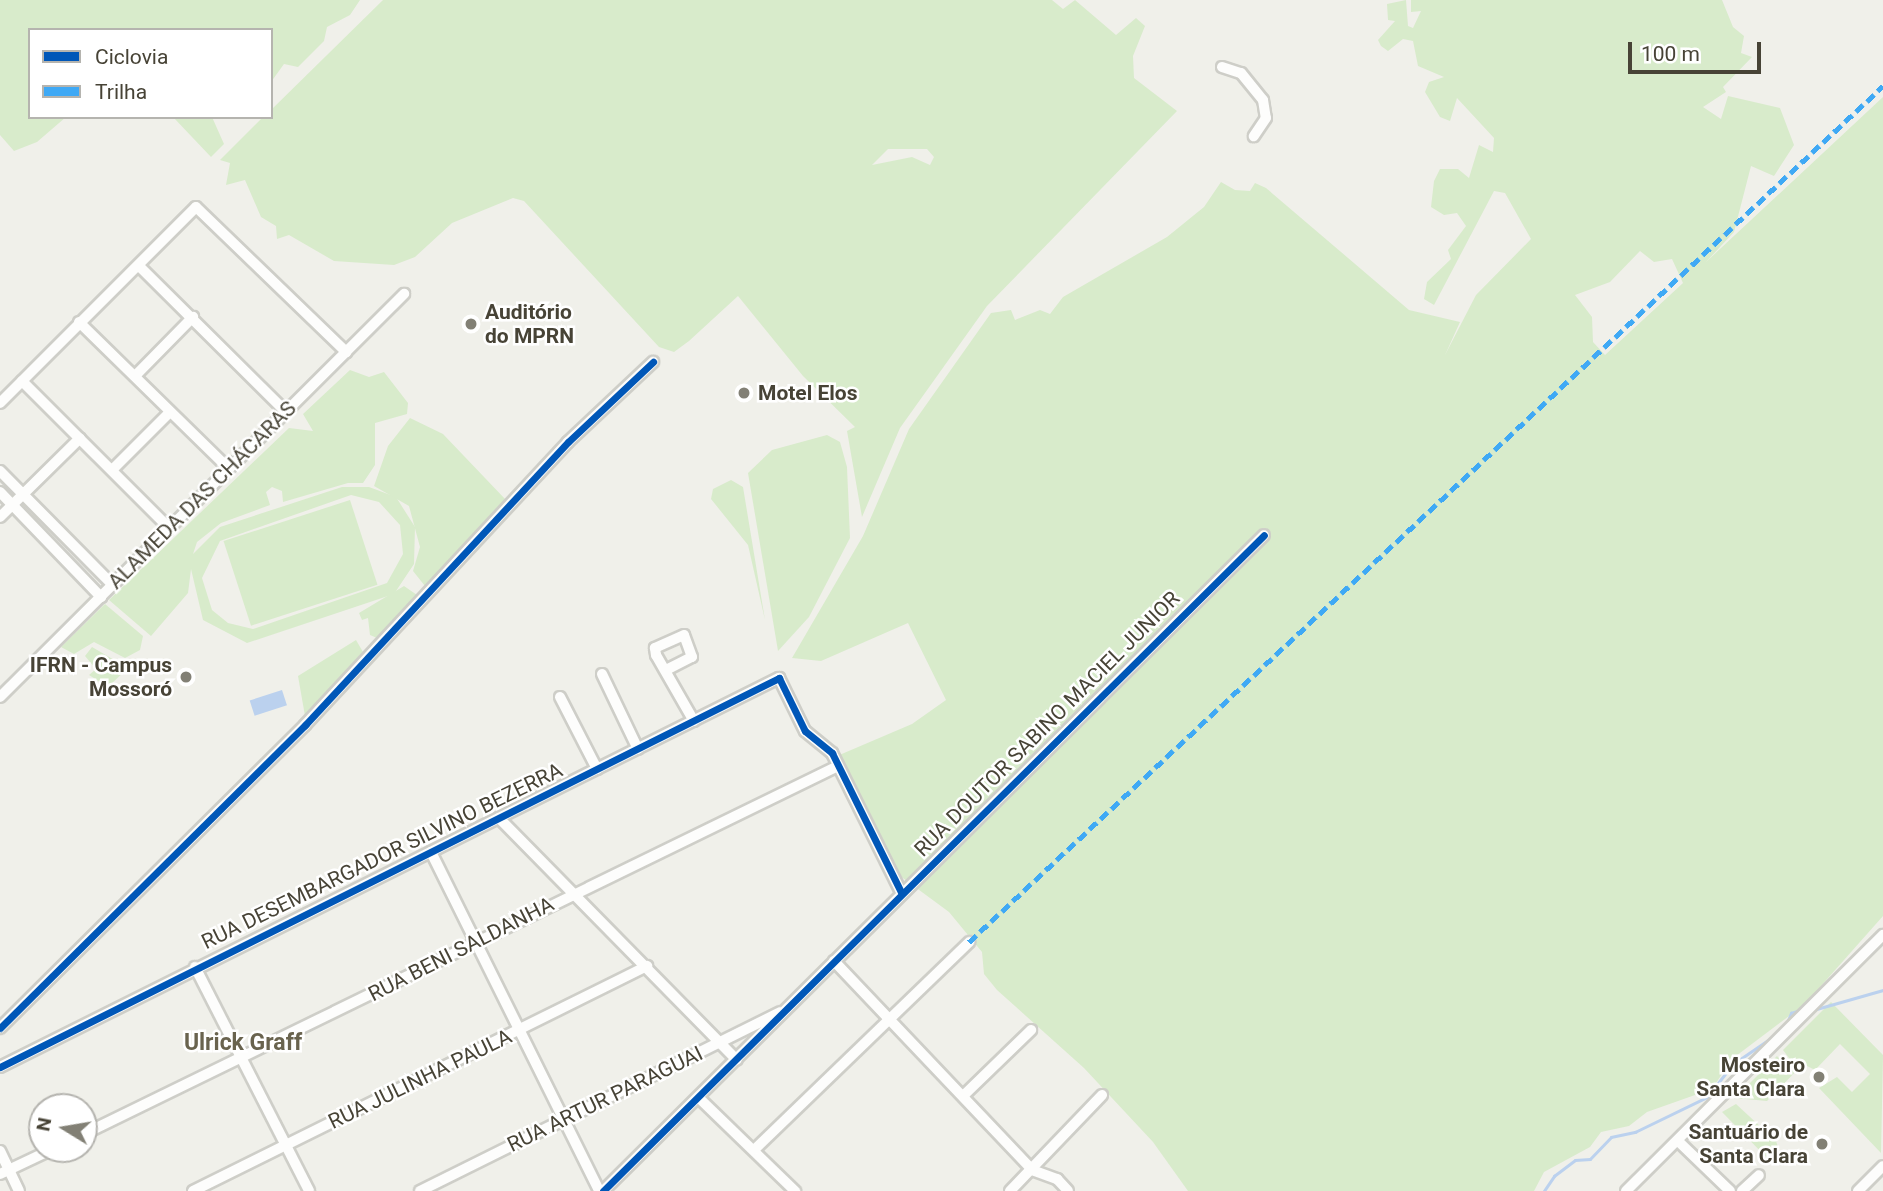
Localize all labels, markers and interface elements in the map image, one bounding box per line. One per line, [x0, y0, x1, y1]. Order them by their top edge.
legend [28, 28, 273, 119]
scale bar [1631, 28, 1764, 72]
text: 100 m [1641, 42, 1700, 66]
text: Ciclovia [95, 45, 168, 69]
text: Trilha [95, 80, 147, 104]
place label: Auditório do MPRN [485, 299, 574, 349]
marker: Auditório do MPRN [463, 316, 479, 332]
place label: Motel Elos [758, 380, 857, 406]
marker: Motel Elos [736, 385, 752, 401]
street label: ALAMEDA DAS CHÁCARAS [103, 396, 301, 594]
street label: RUA DOUTOR SABINO MACIEL JUNIOR [909, 586, 1185, 862]
place label: IFRN - Campus Mossoró [30, 652, 172, 702]
marker: IFRN - Campus Mossoró [178, 669, 194, 685]
street label: RUA DESEMBARGADOR SILVINO BEZERRA [197, 757, 567, 955]
street label: RUA BENI SALDANHA [364, 891, 558, 1007]
street label: RUA JULINHA PAULA [324, 1024, 516, 1134]
district label: Ulrick Graff [184, 1029, 302, 1057]
street label: RUA ARTUR PARAGUAI [503, 1041, 707, 1157]
place label: Mosteiro Santa Clara [1696, 1052, 1805, 1102]
marker: Mosteiro Santa Clara [1811, 1069, 1827, 1085]
north arrow [28, 1093, 98, 1163]
text: N [31, 1116, 56, 1133]
place label: Santuário de Santa Clara [1688, 1119, 1808, 1169]
marker: Santuário de Santa Clara [1814, 1136, 1830, 1152]

